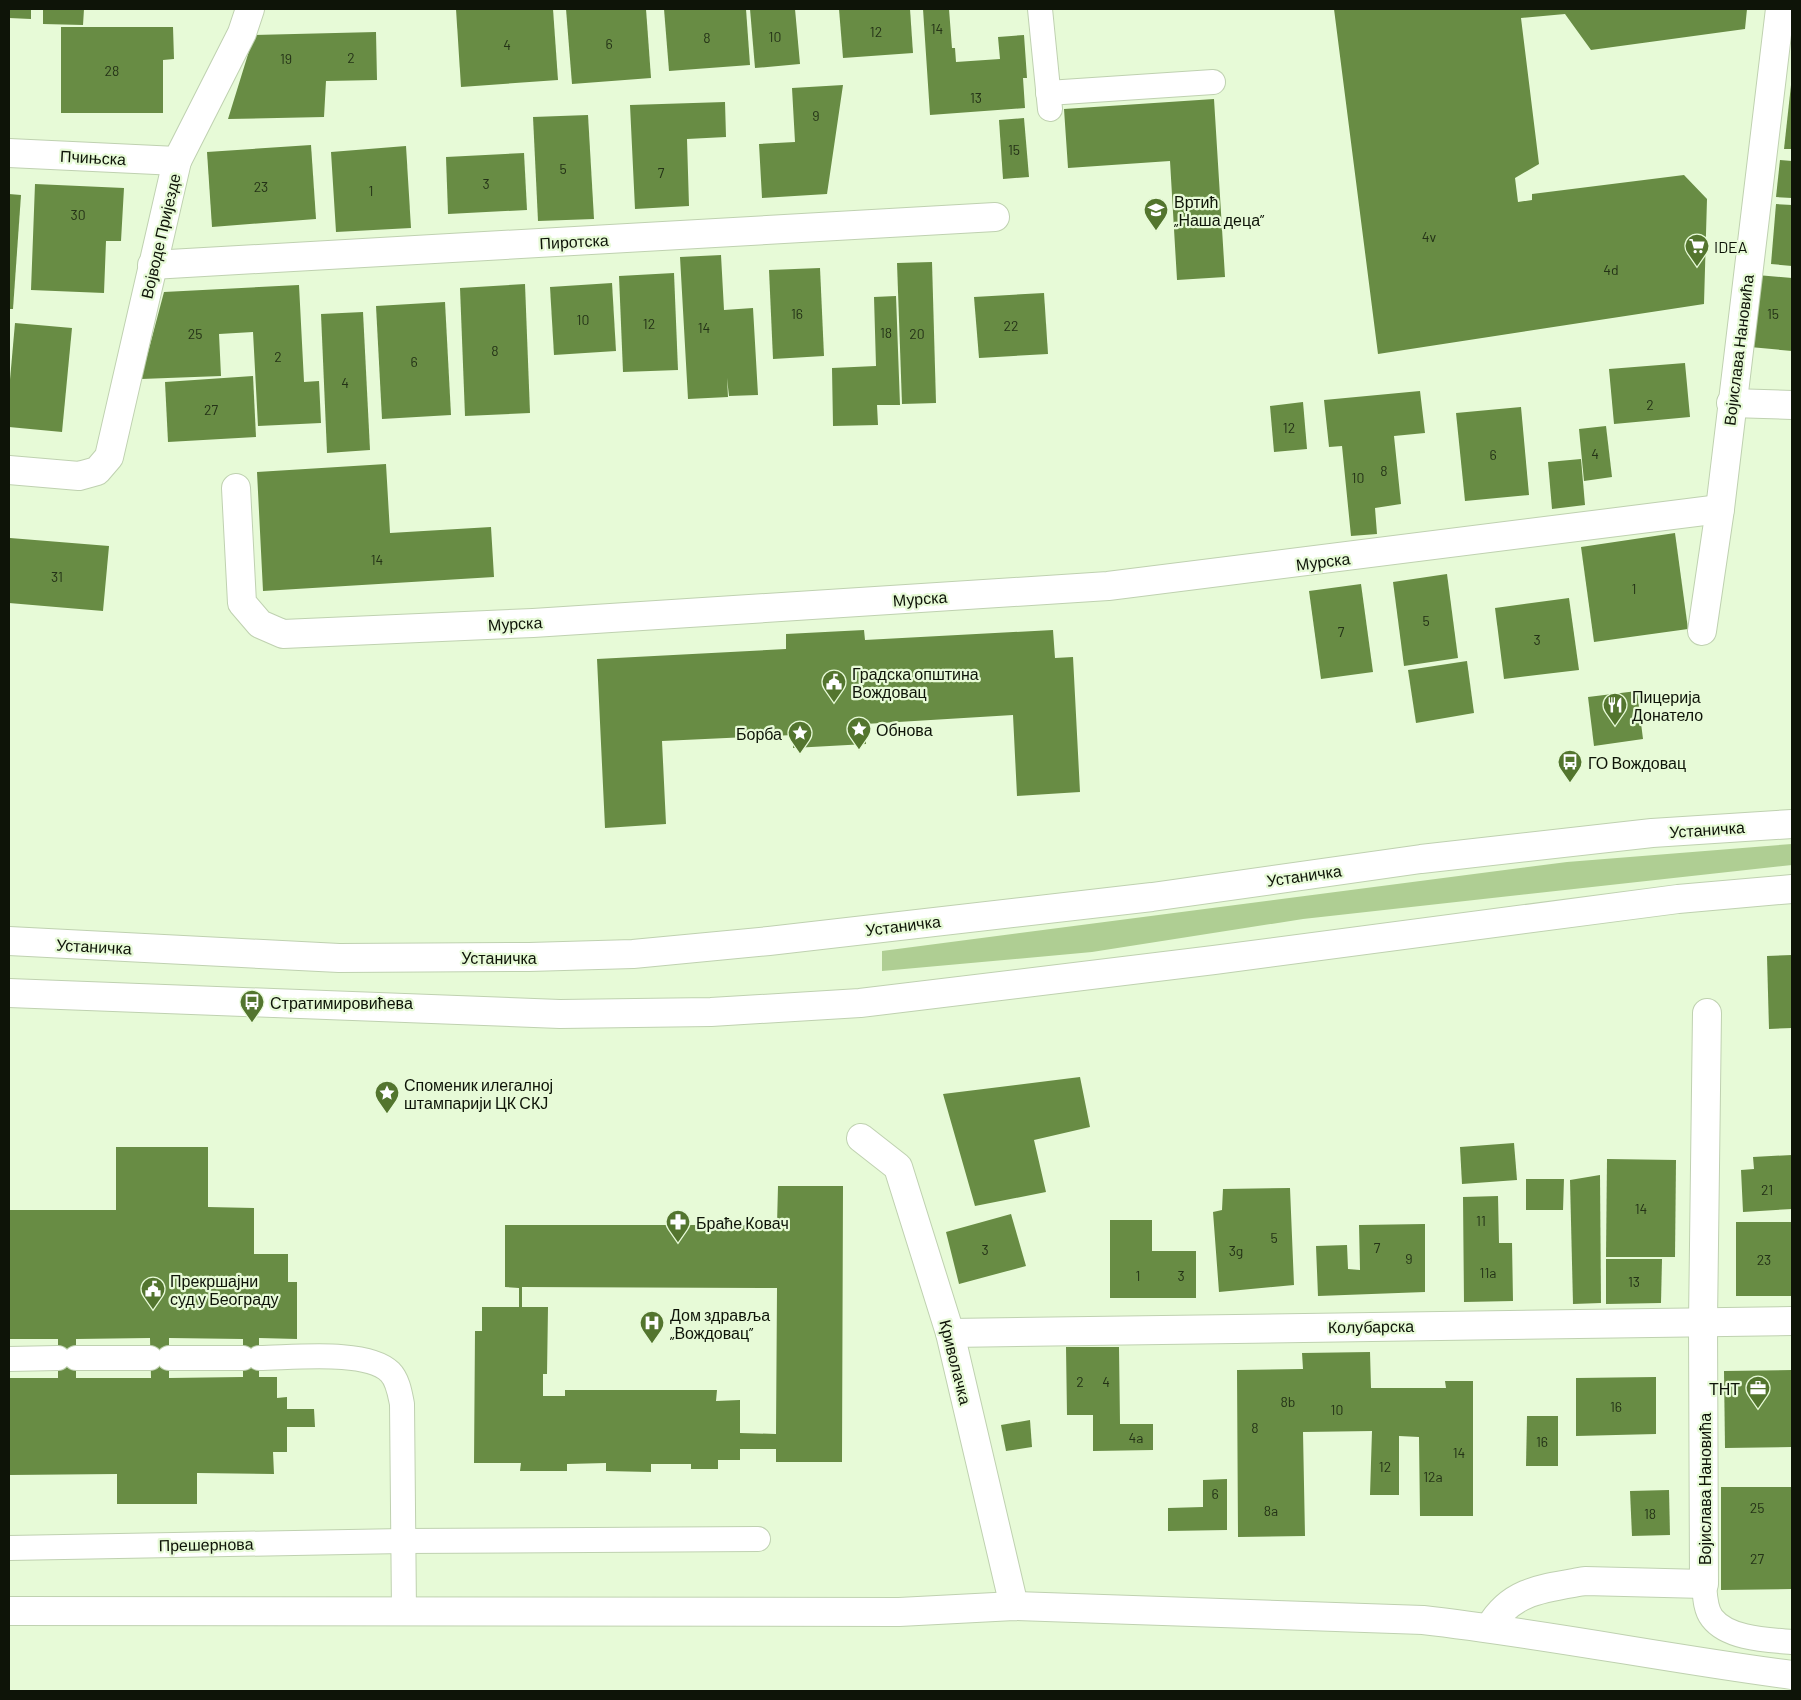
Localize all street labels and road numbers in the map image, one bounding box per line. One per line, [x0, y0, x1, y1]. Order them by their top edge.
street label: Пчињска [60, 146, 127, 168]
street label: Војводе Пријезде [136, 171, 184, 301]
street label: Пиротска [539, 230, 609, 252]
street label: Војислава Нановића [1719, 273, 1757, 427]
street label: Мурска [1295, 548, 1351, 574]
street label: Мурска [892, 587, 948, 609]
street label: Мурска [487, 612, 543, 634]
street label: Устаничка [1669, 817, 1745, 841]
street label: Устаничка [1265, 860, 1343, 890]
street label: Устаничка [864, 911, 942, 939]
street label: Устаничка [56, 935, 132, 957]
street label: Устаничка [461, 948, 537, 967]
street label: Колубарска [1328, 1316, 1414, 1336]
street label: Криволачка [936, 1318, 976, 1406]
street label: Војислава Нановића [1695, 1413, 1714, 1565]
street label: Прешернова [158, 1534, 254, 1554]

